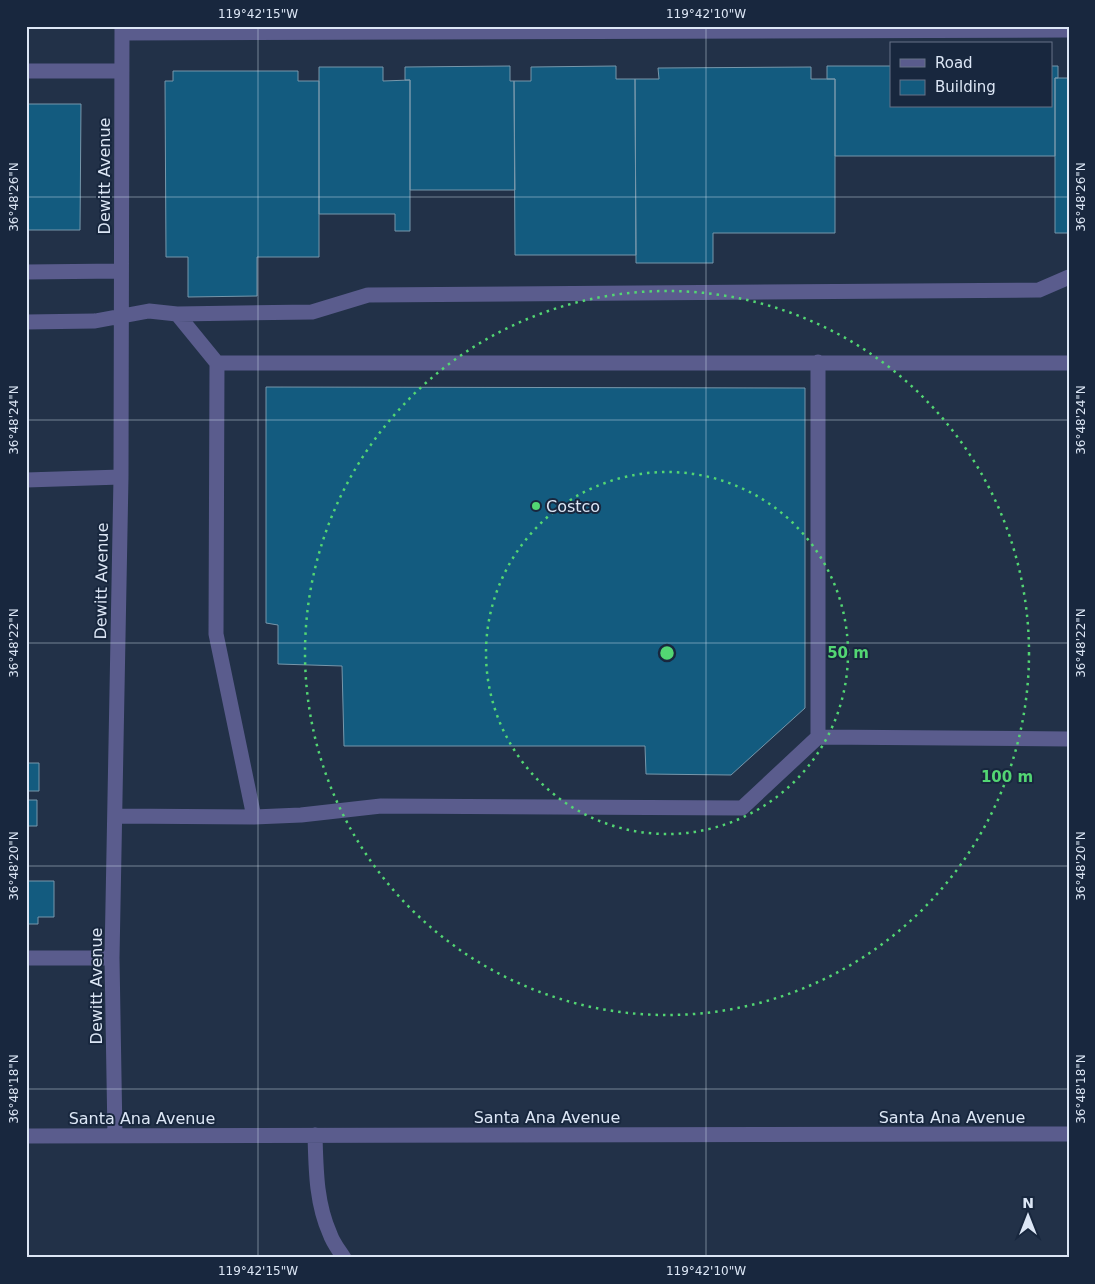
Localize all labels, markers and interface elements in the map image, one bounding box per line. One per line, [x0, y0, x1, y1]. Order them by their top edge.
text: 119°42'15"W [218, 7, 298, 21]
text: 119°42'10"W [666, 7, 746, 21]
legend [890, 42, 1052, 108]
text: Road [935, 54, 973, 72]
text: Building [935, 78, 996, 96]
street label: Dewitt Avenue [95, 118, 114, 234]
text: 36°48'26"N [7, 162, 21, 232]
text: 36°48'26"N [1074, 162, 1088, 232]
text: 36°48'24"N [7, 385, 21, 455]
text: 36°48'24"N [1074, 385, 1088, 455]
place label: Costco [546, 497, 600, 516]
marker: Costco [530, 500, 542, 512]
street label: Dewitt Avenue [91, 522, 112, 640]
text: 36°48'22"N [7, 608, 21, 678]
text: 36°48'22"N [1074, 608, 1088, 678]
centre of rings [658, 644, 676, 662]
text: 50 m [827, 644, 869, 662]
text: 100 m [981, 768, 1033, 786]
text: 36°48'20"N [7, 831, 21, 901]
text: 36°48'20"N [1074, 831, 1088, 901]
street label: Dewitt Avenue [87, 928, 106, 1044]
text: 36°48'18"N [7, 1054, 21, 1124]
text: 36°48'18"N [1074, 1054, 1088, 1124]
street label: Santa Ana Avenue [474, 1108, 620, 1127]
street label: Santa Ana Avenue [879, 1108, 1025, 1127]
street label: Santa Ana Avenue [69, 1109, 215, 1128]
north arrow [1002, 1192, 1052, 1242]
text: N [1022, 1195, 1034, 1211]
text: 119°42'15"W [218, 1264, 298, 1278]
text: 119°42'10"W [666, 1264, 746, 1278]

